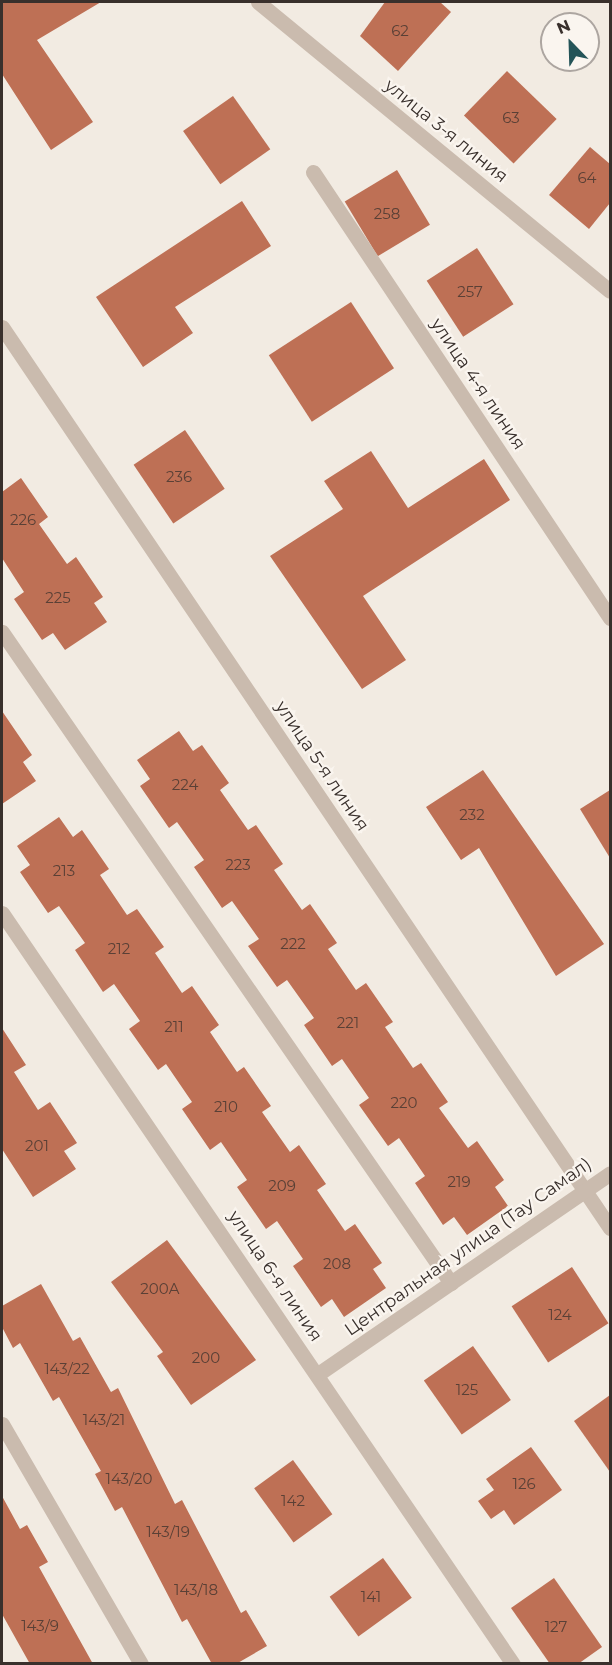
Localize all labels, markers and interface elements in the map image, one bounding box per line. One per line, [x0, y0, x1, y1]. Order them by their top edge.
north arrow [540, 12, 600, 72]
text: N [554, 16, 573, 38]
house number: 62 [391, 22, 409, 40]
street label: улица 3-я линия [380, 75, 512, 187]
house number: 63 [502, 109, 520, 127]
house number: 64 [577, 169, 597, 187]
house number: 258 [374, 205, 400, 223]
house number: 257 [457, 283, 483, 301]
street label: улица 4-я линия [426, 314, 530, 454]
house number: 236 [166, 468, 192, 486]
house number: 226 [10, 511, 36, 529]
house number: 225 [45, 589, 71, 607]
street label: улица 5-я линия [270, 697, 374, 835]
house number: 224 [172, 776, 198, 794]
house number: 232 [459, 806, 485, 824]
house number: 223 [225, 856, 251, 874]
house number: 213 [53, 862, 75, 880]
house number: 222 [280, 935, 306, 953]
house number: 212 [108, 940, 130, 958]
house number: 221 [337, 1014, 359, 1032]
house number: 211 [164, 1018, 184, 1036]
house number: 220 [391, 1094, 417, 1112]
house number: 210 [214, 1098, 238, 1116]
house number: 201 [25, 1137, 49, 1155]
street label: Центральная улица (Тау Самал) [341, 1153, 595, 1341]
house number: 219 [447, 1173, 471, 1191]
house number: 209 [268, 1177, 296, 1195]
street label: улица 6-я линия [223, 1206, 327, 1346]
house number: 208 [323, 1255, 351, 1273]
house number: 200А [140, 1280, 180, 1298]
house number: 124 [548, 1306, 572, 1324]
house number: 200 [192, 1349, 220, 1367]
house number: 143/22 [44, 1360, 90, 1378]
house number: 125 [456, 1381, 478, 1399]
house number: 143/21 [83, 1411, 125, 1429]
house number: 143/20 [105, 1470, 153, 1488]
house number: 126 [512, 1475, 536, 1493]
house number: 142 [281, 1492, 305, 1510]
house number: 143/19 [146, 1523, 190, 1541]
house number: 143/18 [174, 1581, 218, 1599]
house number: 141 [361, 1588, 381, 1606]
house number: 143/9 [21, 1617, 59, 1635]
house number: 127 [545, 1618, 567, 1636]

